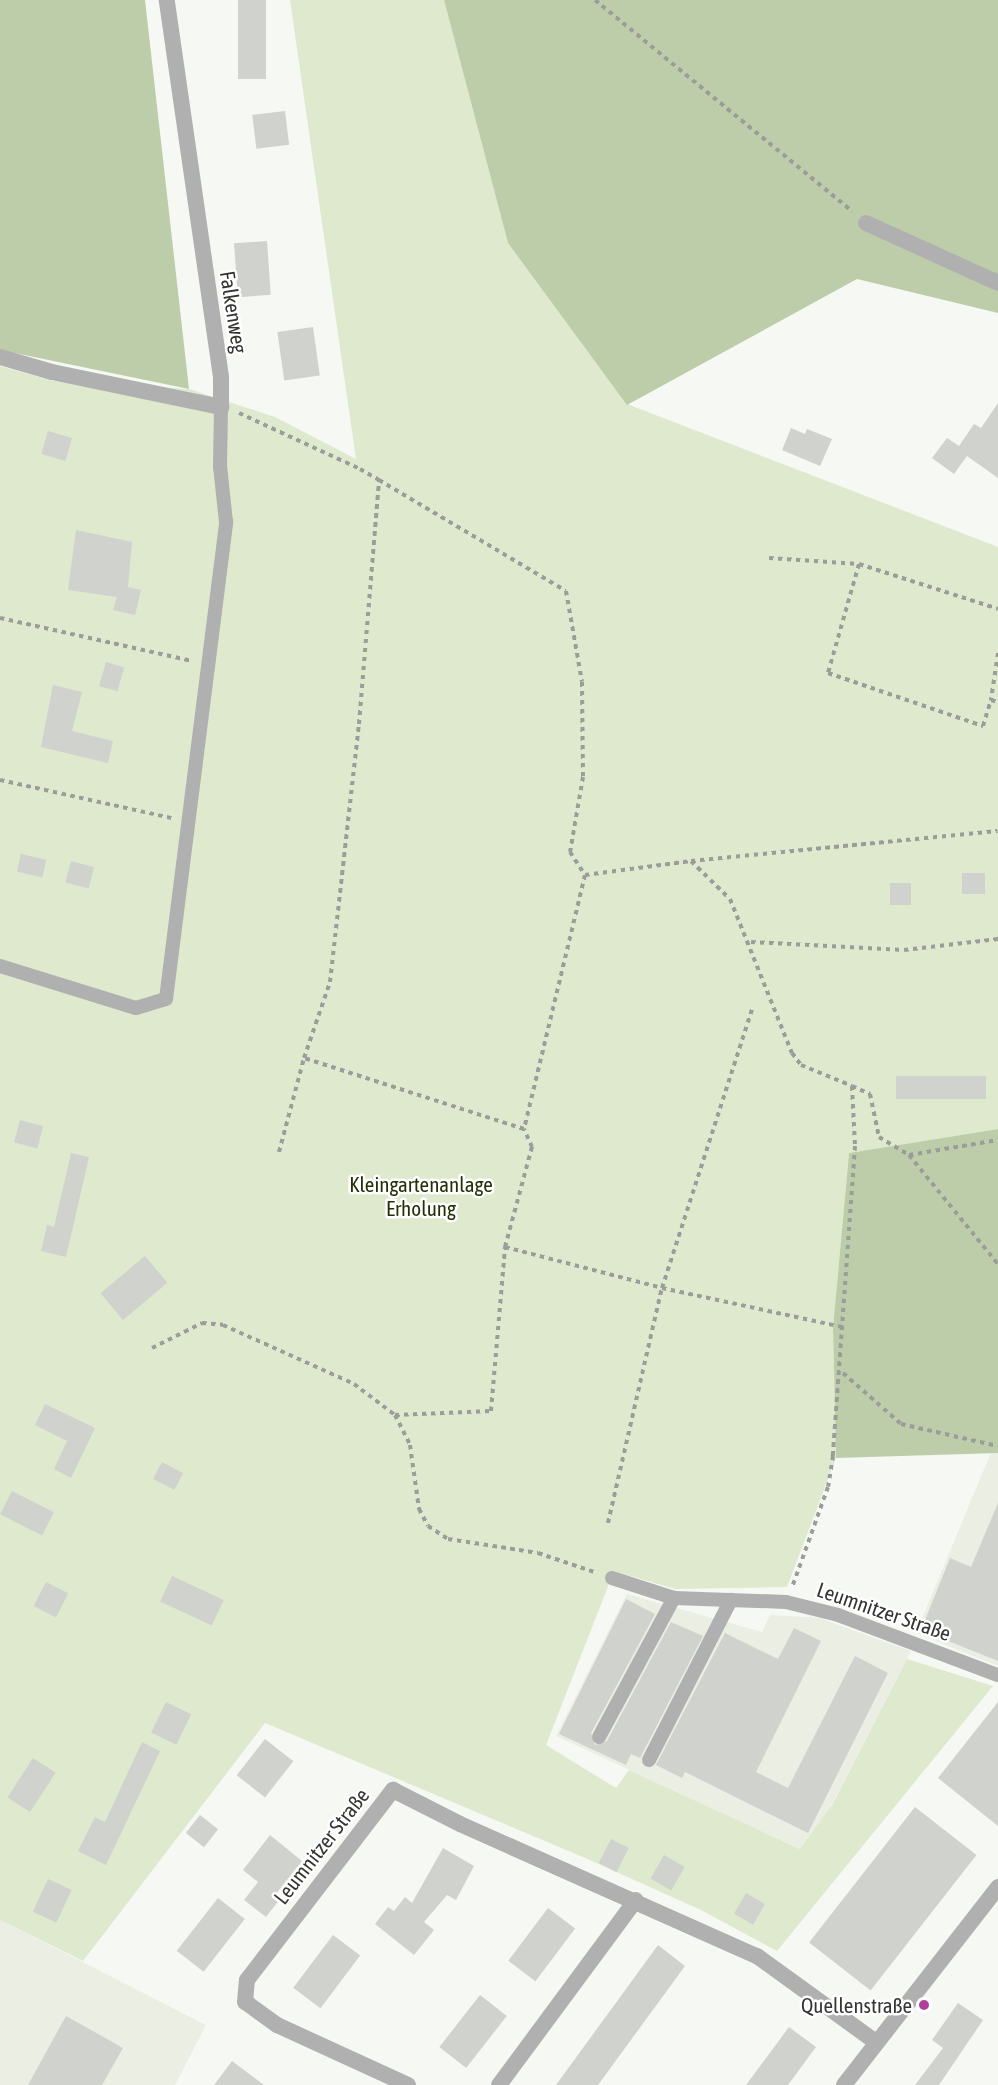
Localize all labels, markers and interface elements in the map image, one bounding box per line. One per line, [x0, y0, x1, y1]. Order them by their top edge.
street label: Falkenweg [215, 269, 253, 355]
park label: Kleingartenanlage Erholung [349, 1171, 493, 1221]
street label: Leumnitzer Straße [814, 1576, 954, 1646]
street label: Leumnitzer Straße [268, 1783, 374, 1909]
place label: Quellenstraße [801, 1992, 912, 2018]
marker: Quellenstraße [917, 1998, 931, 2012]

